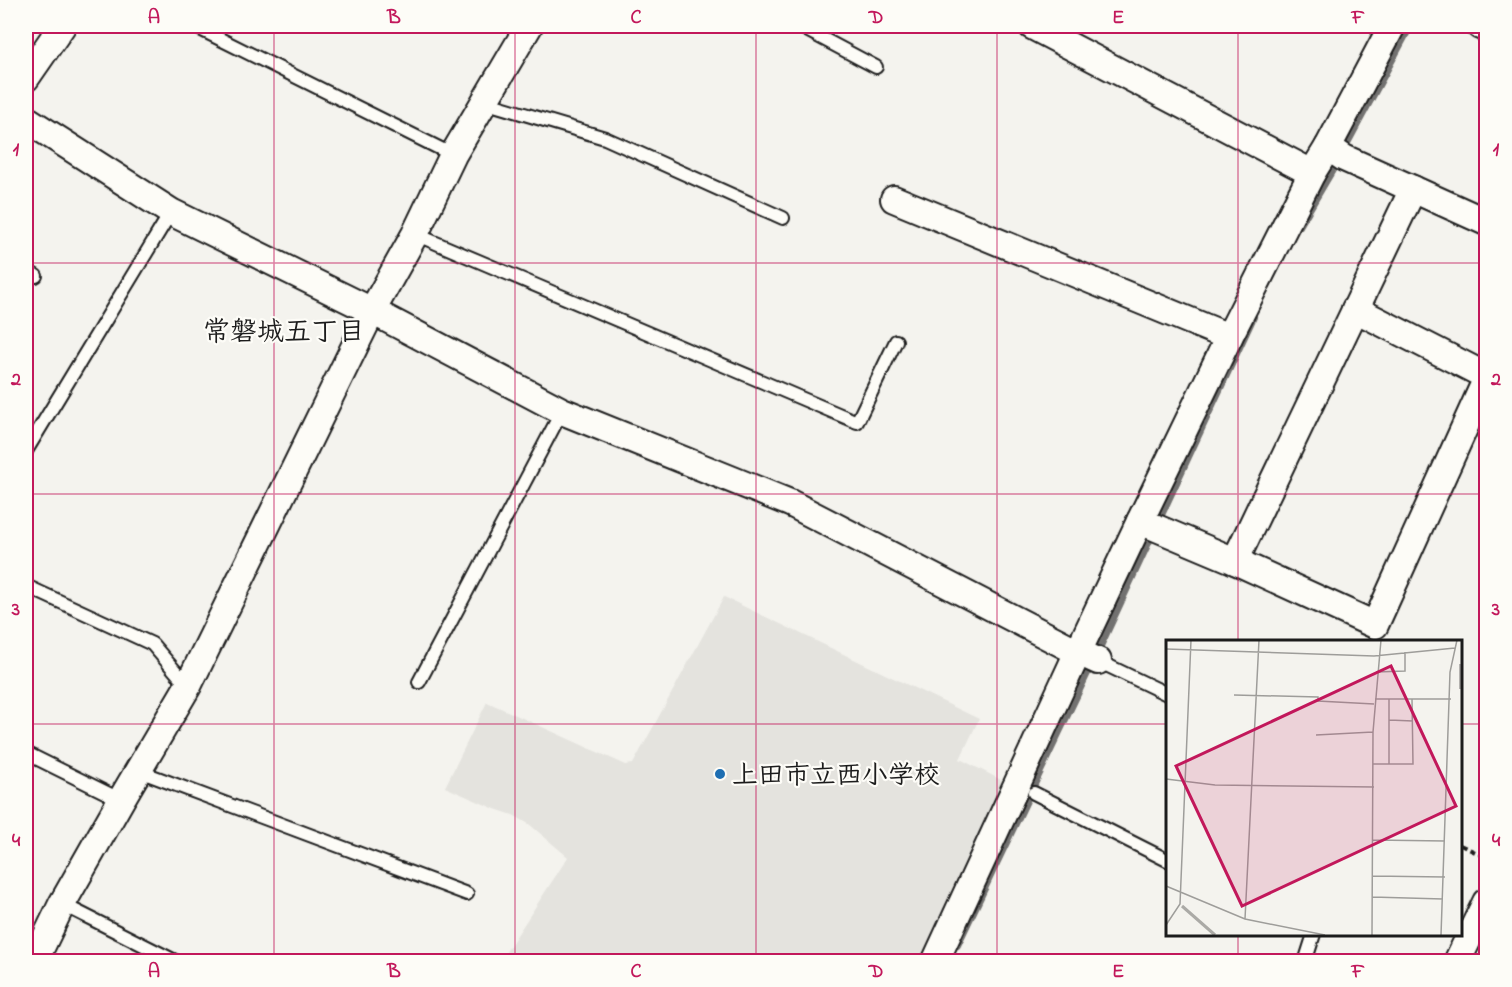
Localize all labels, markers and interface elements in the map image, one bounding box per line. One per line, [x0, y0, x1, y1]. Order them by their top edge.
text: A [148, 4, 160, 33]
text: B [386, 4, 401, 33]
text: C [631, 4, 642, 33]
text: D [868, 4, 883, 33]
text: E [1112, 4, 1124, 33]
text: F [1351, 4, 1365, 33]
text: 1 [13, 136, 20, 165]
text: 1 [1493, 136, 1500, 165]
district label: 常磐城五丁目 [203, 314, 365, 353]
text: 2 [10, 366, 21, 395]
text: 2 [1490, 366, 1501, 395]
text: 3 [11, 596, 20, 625]
text: 3 [1491, 596, 1500, 625]
inset map [1166, 640, 1461, 936]
place label: 上田市立西小学校 [732, 758, 940, 796]
marker: 上田市立西小学校 [713, 767, 727, 781]
text: 4 [12, 827, 21, 856]
text: 4 [1492, 827, 1501, 856]
text: A [148, 958, 160, 987]
text: B [386, 958, 401, 987]
text: C [631, 958, 642, 987]
text: D [868, 958, 883, 987]
text: E [1112, 958, 1124, 987]
text: F [1351, 958, 1365, 987]

